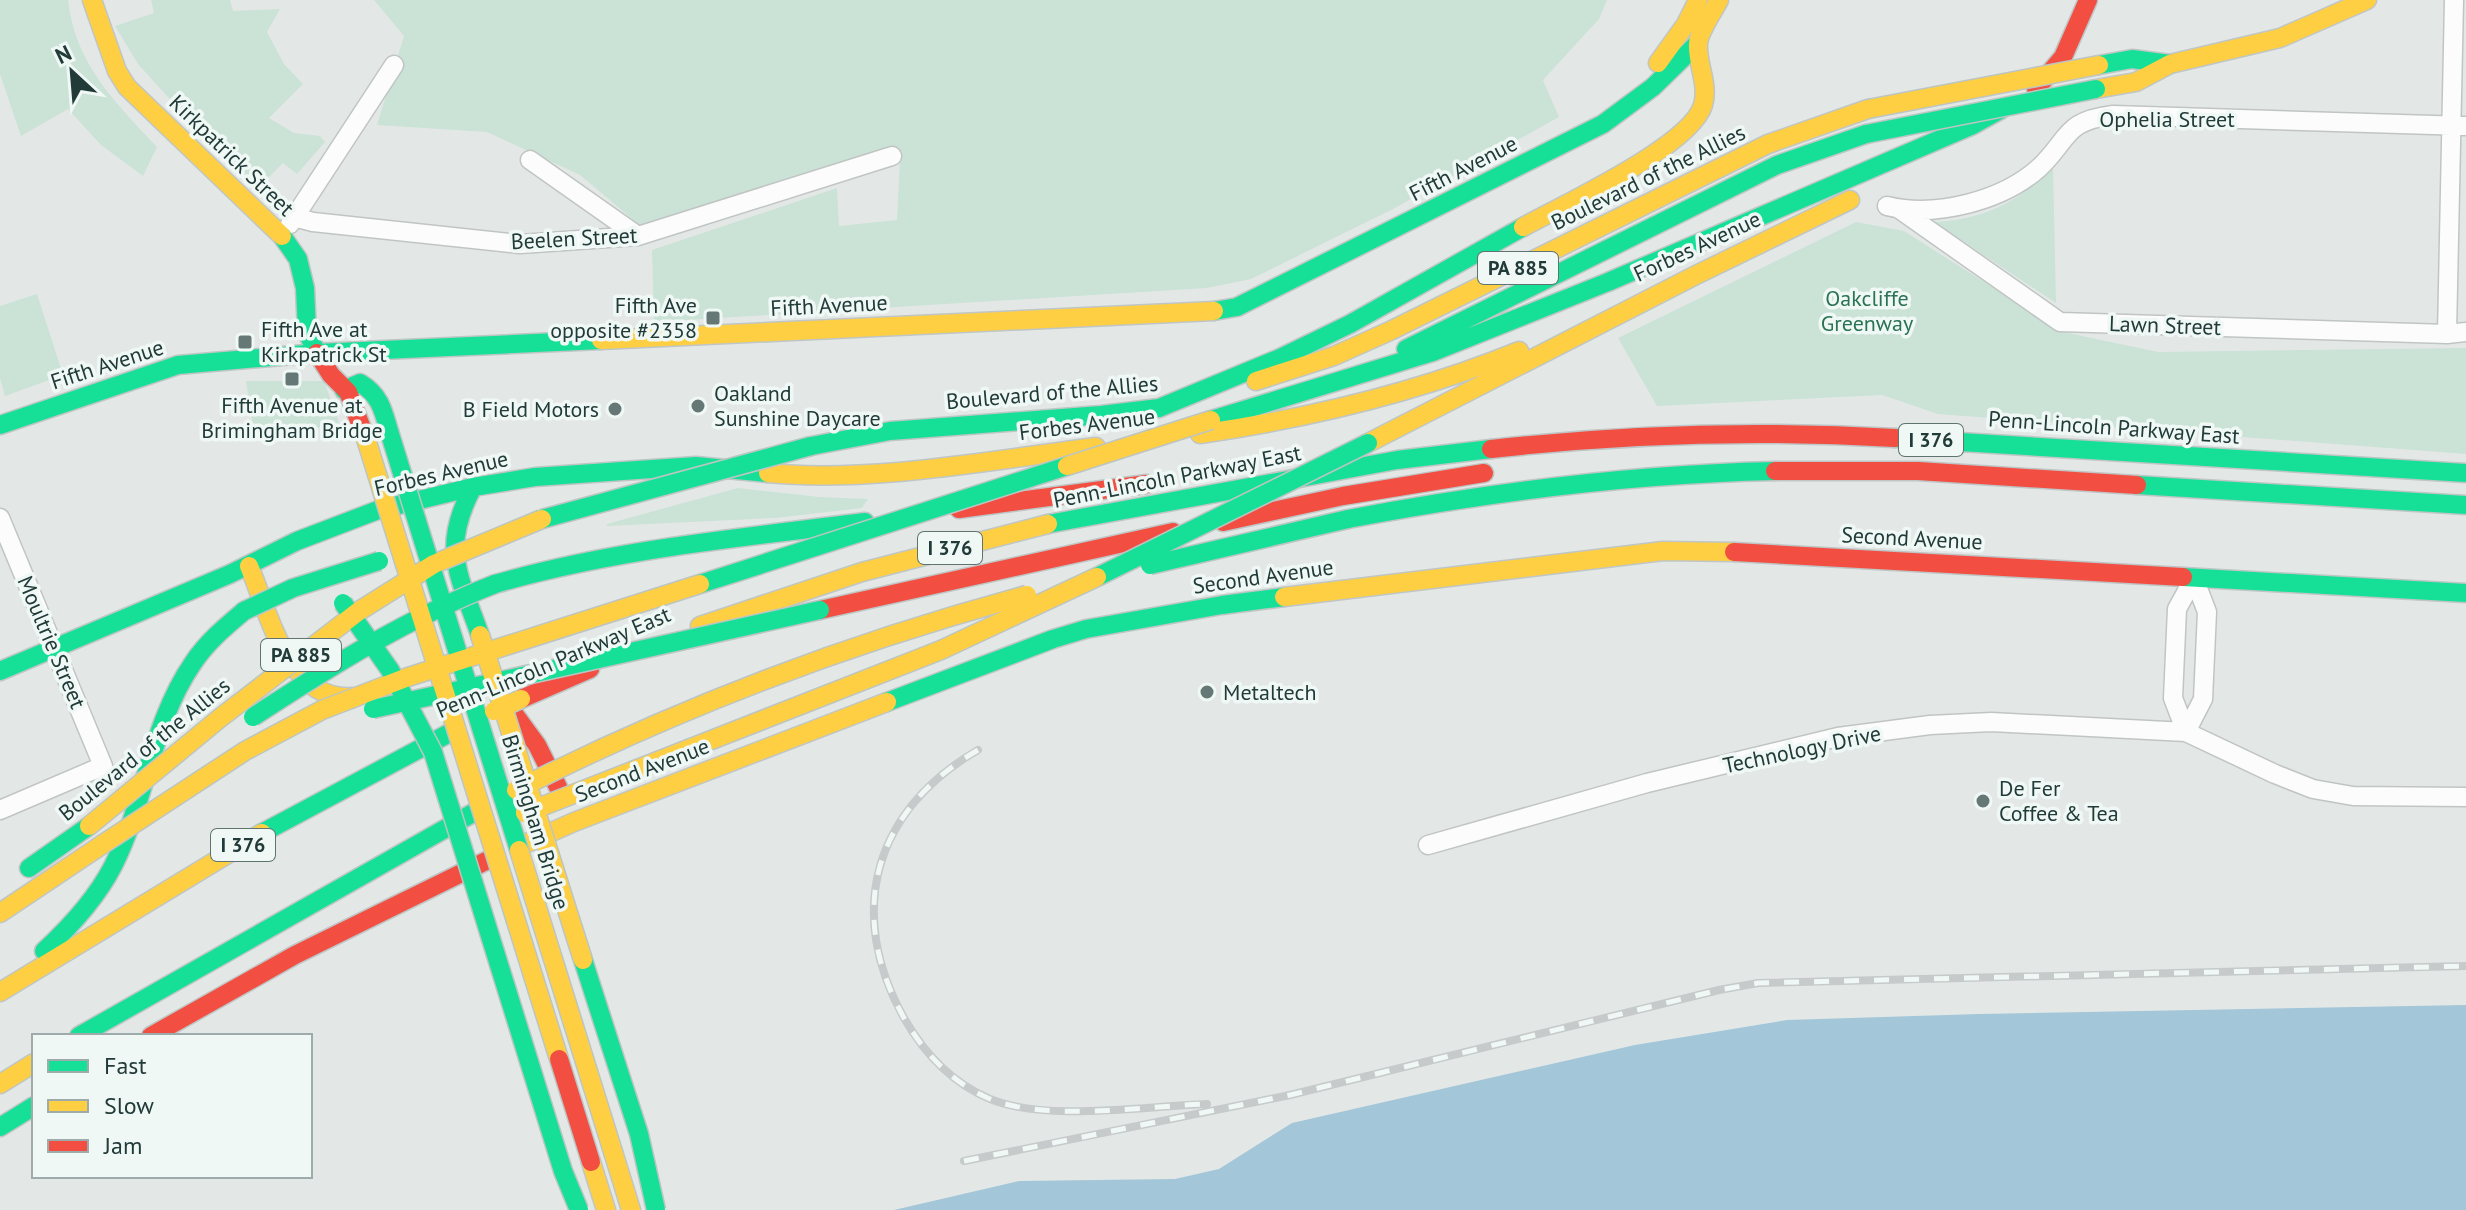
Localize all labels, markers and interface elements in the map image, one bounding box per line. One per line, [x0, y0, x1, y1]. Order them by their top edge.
north arrow [32, 32, 112, 112]
text: N [51, 38, 76, 70]
street label: Kirkpatrick Street [164, 88, 301, 222]
street label: Ophelia Street [2099, 105, 2235, 133]
street label: Boulevard of the Allies [1546, 118, 1750, 236]
street label: Fifth Avenue [1404, 129, 1522, 207]
street label: Forbes Avenue [1629, 204, 1765, 288]
street label: Beelen Street [510, 221, 639, 255]
road number: PA 885 [1478, 252, 1558, 284]
park label: Oakcliffe Greenway [1821, 284, 1914, 337]
street label: Fifth Avenue [770, 288, 888, 322]
place label: Fifth Ave opposite #2358 [550, 291, 697, 344]
marker: Fifth Ave opposite #2358 [704, 309, 722, 327]
street label: Lawn Street [2108, 309, 2222, 341]
place label: Fifth Ave at Kirkpatrick St [261, 315, 387, 368]
street label: Fifth Avenue [47, 333, 167, 395]
marker: Fifth Ave at Kirkpatrick St [236, 333, 254, 351]
street label: Boulevard of the Allies [945, 369, 1159, 415]
marker: Fifth Avenue at Brimingham Bridge [283, 370, 301, 388]
place label: Oakland Sunshine Daycare [714, 379, 881, 432]
place label: Fifth Avenue at Brimingham Bridge [201, 391, 383, 444]
place label: B Field Motors [463, 395, 599, 423]
marker: Oakland Sunshine Daycare [689, 397, 707, 415]
marker: B Field Motors [606, 400, 624, 418]
street label: Forbes Avenue [1017, 402, 1157, 446]
street label: Penn-Lincoln Parkway East [1987, 404, 2241, 450]
road number: I 376 [1899, 424, 1963, 456]
street label: Penn-Lincoln Parkway East [1051, 438, 1304, 514]
street label: Forbes Avenue [371, 444, 511, 502]
street label: Second Avenue [1841, 520, 1983, 556]
road number: I 376 [918, 532, 982, 564]
street label: Second Avenue [1191, 552, 1335, 600]
street label: Moultrie Street [11, 571, 93, 713]
street label: Penn-Lincoln Parkway East [432, 600, 675, 724]
road number: PA 885 [261, 639, 341, 671]
street label: Boulevard of the Allies [53, 671, 235, 827]
place label: Metaltech [1223, 678, 1316, 706]
marker: Metaltech [1198, 683, 1216, 701]
street label: Technology Drive [1720, 719, 1884, 779]
street label: Birmingham Bridge [496, 731, 576, 913]
street label: Second Avenue [571, 732, 713, 808]
place label: De Fer Coffee & Tea [1999, 774, 2119, 827]
marker: De Fer Coffee & Tea [1974, 792, 1992, 810]
road number: I 376 [211, 829, 275, 861]
legend [32, 1034, 312, 1178]
text: Fast [104, 1050, 147, 1081]
text: Slow [104, 1090, 154, 1121]
text: Jam [103, 1130, 142, 1161]

